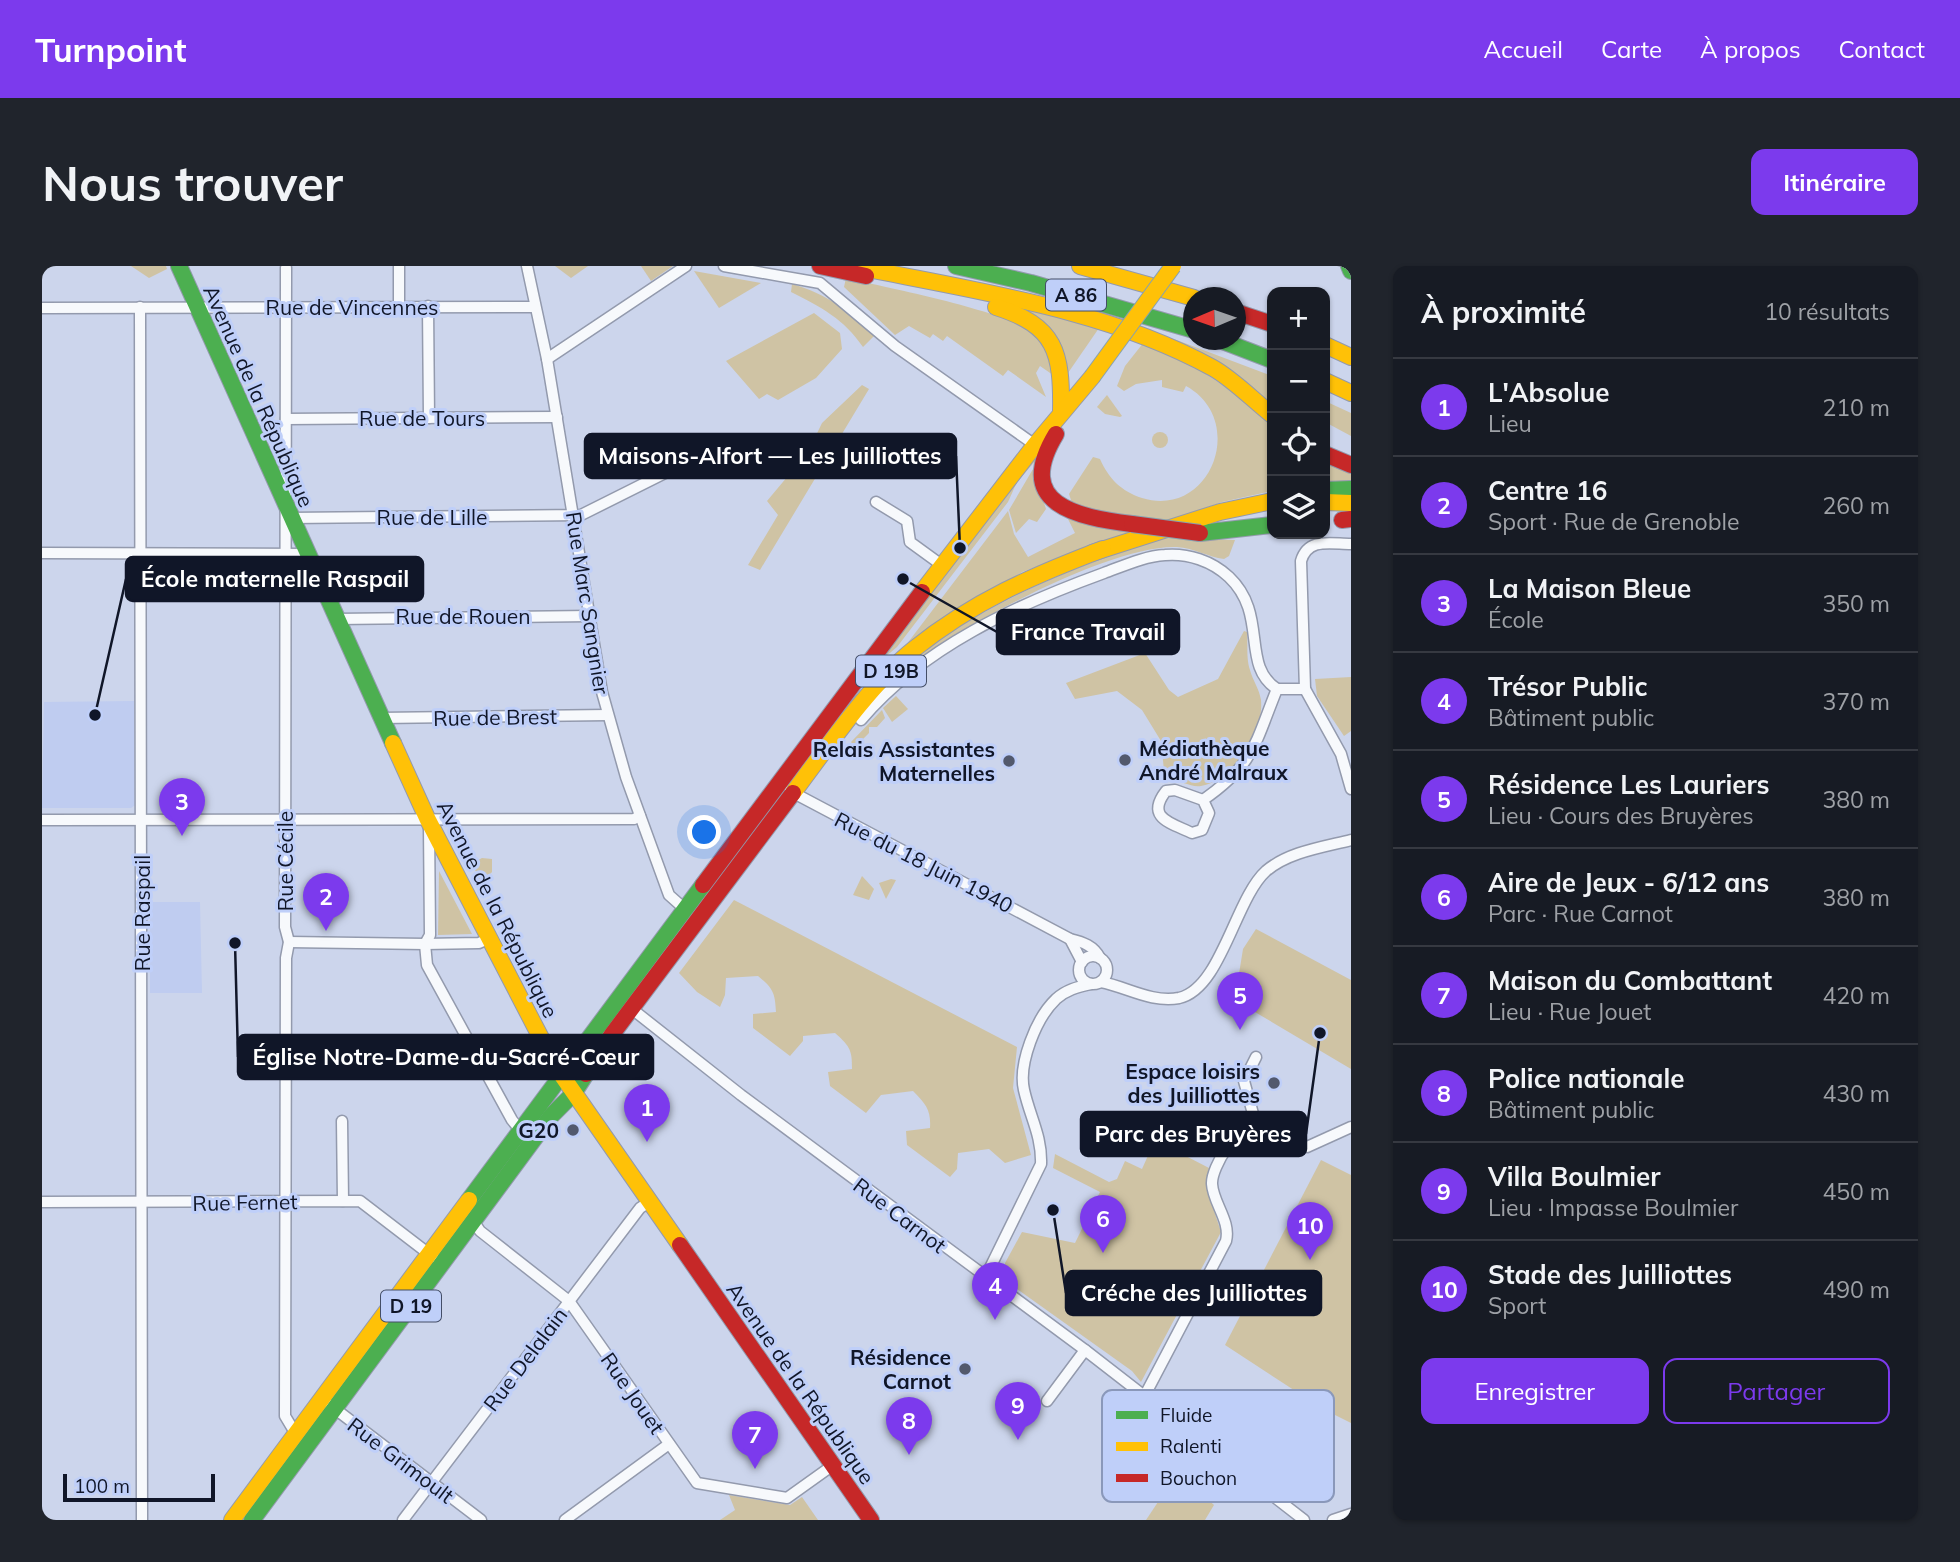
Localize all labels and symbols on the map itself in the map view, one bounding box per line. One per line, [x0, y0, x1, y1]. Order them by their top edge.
road number: A 86 [1046, 280, 1106, 310]
street label: Avenue de la République [198, 281, 320, 511]
north arrow [1183, 287, 1246, 350]
street label: Rue de Vincennes [265, 294, 439, 320]
street label: Rue de Tours [359, 405, 485, 431]
callout: Maisons-Alfort — Les Juilliottes [585, 434, 956, 478]
text: Maisons-Alfort — Les Juilliottes [598, 441, 942, 470]
street label: Rue de Lille [377, 504, 487, 530]
street label: Rue Marc Sangnier [561, 510, 615, 697]
callout: École maternelle Raspail [126, 557, 423, 601]
text: École maternelle Raspail [141, 564, 409, 593]
street label: Rue de Rouen [395, 603, 531, 629]
callout: France Travail [997, 610, 1179, 654]
text: France Travail [1011, 617, 1165, 646]
road number: D 19B [856, 656, 926, 686]
street label: Rue de Brest [433, 703, 557, 731]
place label: Médiathèque André Malraux [1139, 735, 1288, 785]
place label: Relais Assistantes Maternelles [813, 736, 995, 786]
marker: Médiathèque André Malraux [1117, 752, 1133, 768]
marker: Relais Assistantes Maternelles [1001, 753, 1017, 769]
pin: 3 [159, 778, 205, 836]
street label: Avenue de la République [432, 796, 564, 1022]
street label: Rue du 18 Juin 1940 [830, 806, 1018, 918]
street label: Rue Cécile [272, 811, 298, 911]
your location [687, 815, 721, 849]
street label: Rue Raspail [129, 855, 155, 971]
pin: 2 [303, 873, 349, 931]
pin: 5 [1217, 972, 1263, 1030]
callout: Église Notre-Dame-du-Sacré-Cœur [238, 1035, 653, 1079]
text: Église Notre-Dame-du-Sacré-Cœur [253, 1042, 639, 1071]
place label: Espace loisirs des Juilliottes [1125, 1058, 1260, 1108]
marker: Espace loisirs des Juilliottes [1266, 1075, 1282, 1091]
pin: 1 [624, 1084, 670, 1142]
callout: Parc des Bruyères [1081, 1112, 1306, 1156]
place label: G20 [518, 1117, 559, 1143]
text: Parc des Bruyères [1095, 1119, 1291, 1148]
marker: G20 [565, 1122, 581, 1138]
street label: Rue Carnot [849, 1172, 951, 1258]
street label: Rue Fernet [192, 1188, 298, 1216]
pin: 6 [1080, 1195, 1126, 1253]
pin: 10 [1287, 1202, 1333, 1260]
pin: 4 [972, 1262, 1018, 1320]
callout: Créche des Juilliottes [1066, 1271, 1321, 1315]
street label: Avenue de la République [721, 1277, 881, 1489]
text: Créche des Juilliottes [1081, 1278, 1307, 1307]
road number: D 19 [381, 1290, 441, 1322]
street label: Rue Delalain [478, 1302, 572, 1416]
place label: Résidence Carnot [850, 1344, 951, 1394]
street label: Rue Jouet [596, 1347, 670, 1439]
marker: Résidence Carnot [957, 1361, 973, 1377]
pin: 9 [995, 1382, 1041, 1440]
legend [1102, 1390, 1334, 1502]
pin: 8 [886, 1397, 932, 1455]
text: Fluide [1160, 1403, 1212, 1427]
pin: 7 [732, 1411, 778, 1469]
street label: Rue Grimoult [343, 1412, 459, 1508]
text: Ralenti [1160, 1434, 1222, 1458]
text: Bouchon [1160, 1466, 1237, 1490]
scale bar [63, 1471, 215, 1503]

